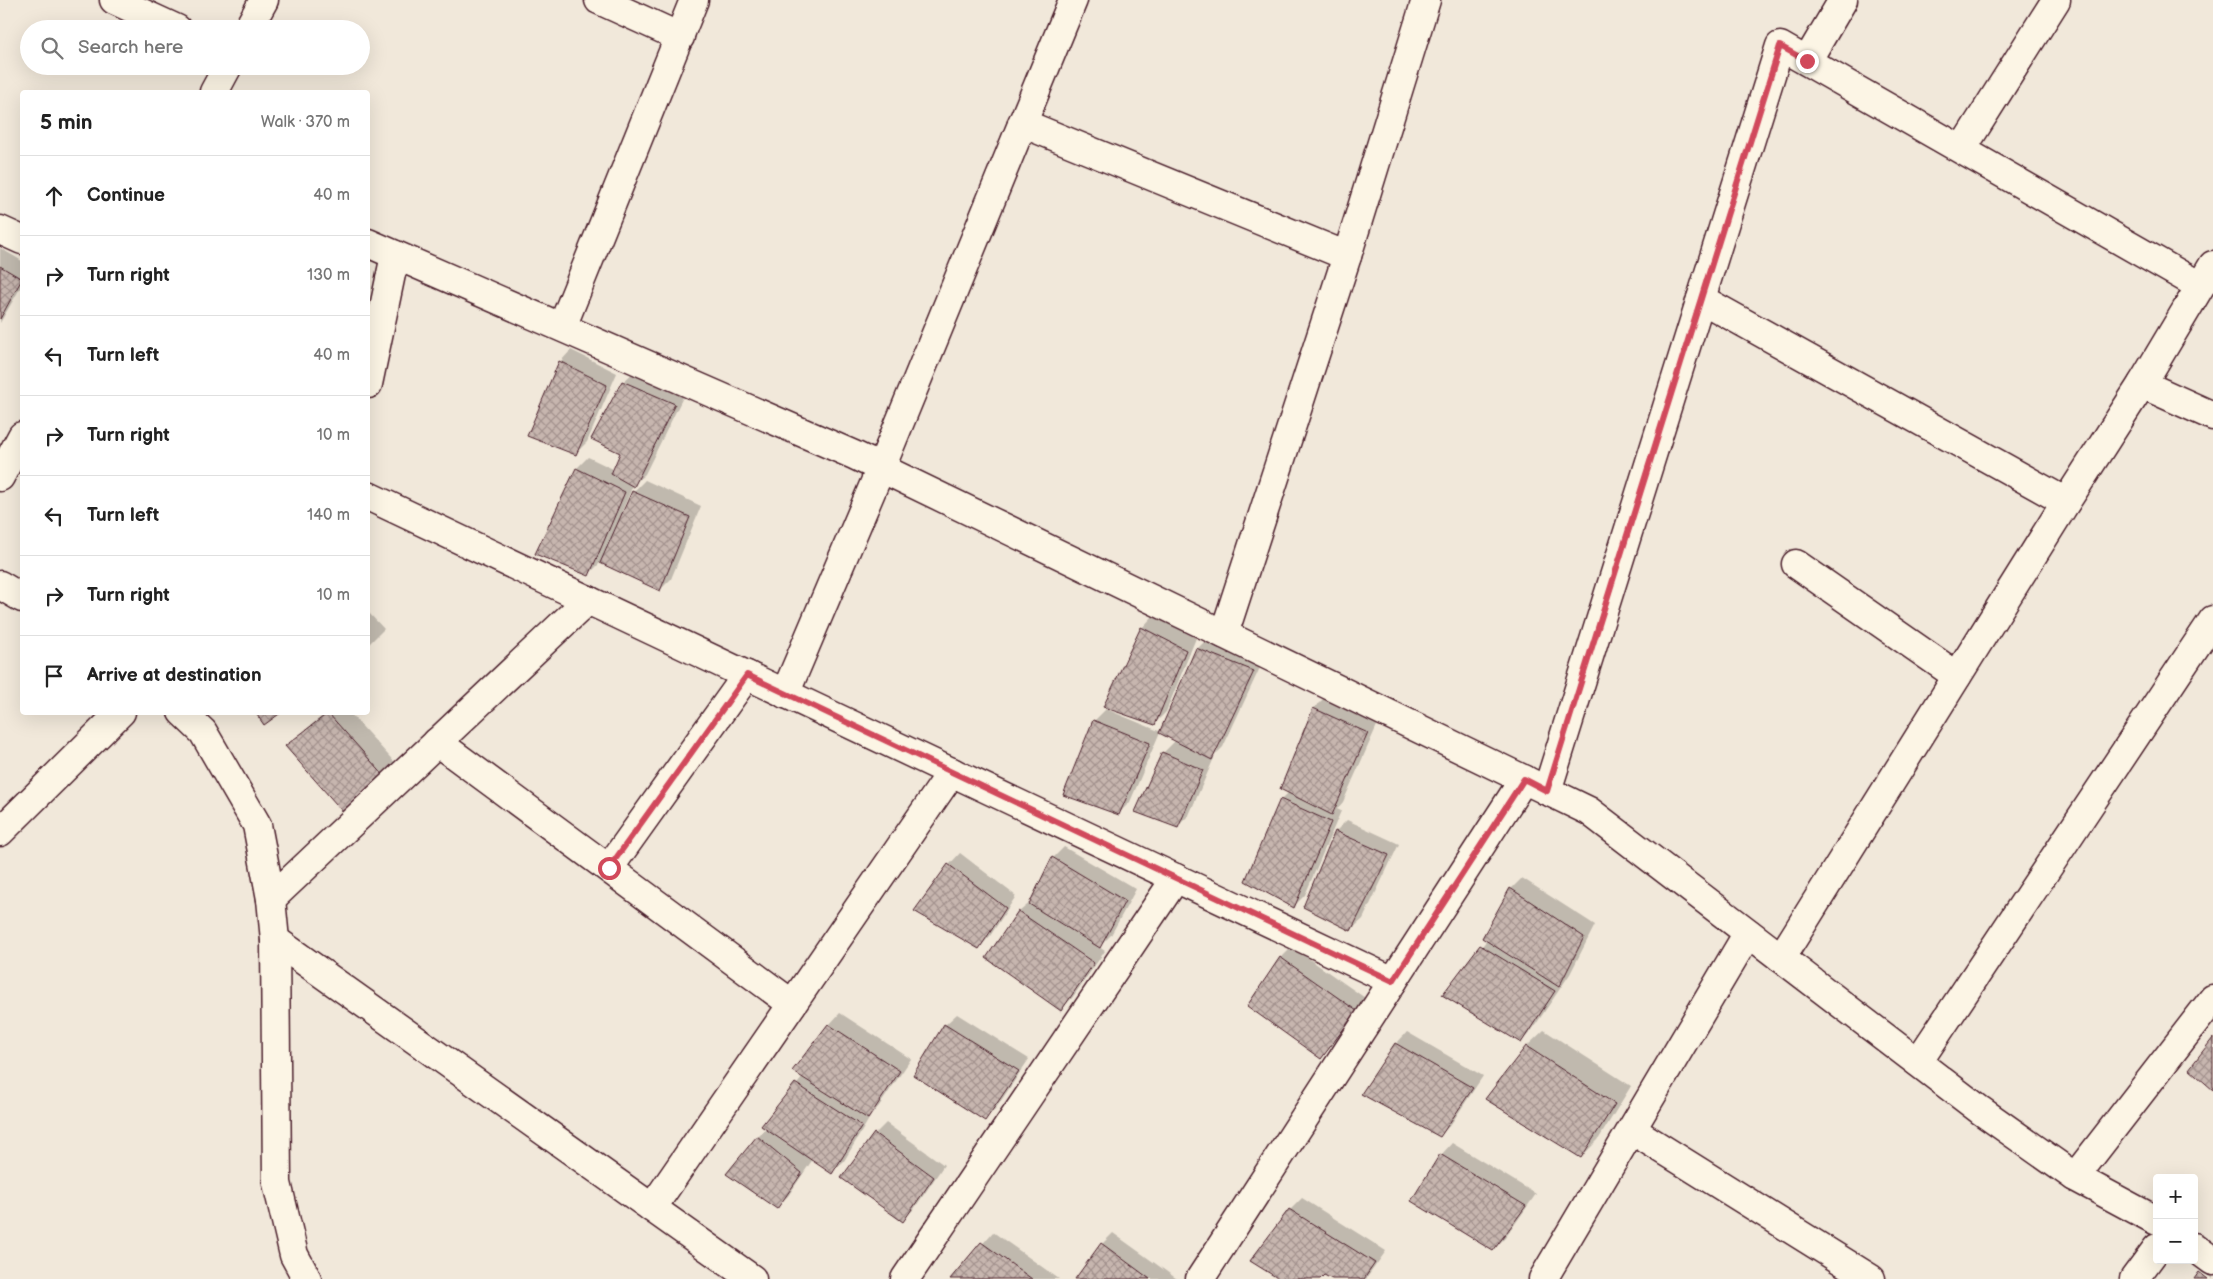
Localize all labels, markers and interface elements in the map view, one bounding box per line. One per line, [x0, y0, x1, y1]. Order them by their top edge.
search box [20, 20, 370, 75]
icon: search [38, 34, 66, 62]
text: Search here [78, 36, 183, 59]
route end [1796, 50, 1819, 73]
text: 5 min [40, 110, 93, 135]
text: Walk · 370 m [261, 113, 350, 132]
icon: ahead [40, 182, 68, 210]
text: Continue [87, 184, 165, 207]
text: 40 m [313, 186, 350, 205]
icon: right [40, 262, 68, 290]
text: Turn right [87, 264, 170, 287]
text: 130 m [307, 266, 350, 285]
icon: left [40, 342, 68, 370]
text: Turn left [87, 344, 159, 367]
text: 40 m [313, 346, 350, 365]
icon: right [40, 422, 68, 450]
text: Turn right [87, 424, 170, 447]
text: 10 m [317, 426, 350, 445]
icon: left [40, 502, 68, 530]
text: Turn left [87, 504, 159, 527]
text: 140 m [307, 506, 350, 525]
icon: right [40, 582, 68, 610]
text: Turn right [87, 584, 170, 607]
text: 10 m [317, 586, 350, 605]
icon: arrive [40, 662, 68, 690]
text: Arrive at destination [87, 664, 262, 687]
route start [598, 857, 621, 880]
map controls [2153, 1174, 2198, 1264]
button: + [2153, 1174, 2198, 1219]
button: − [2153, 1219, 2198, 1264]

